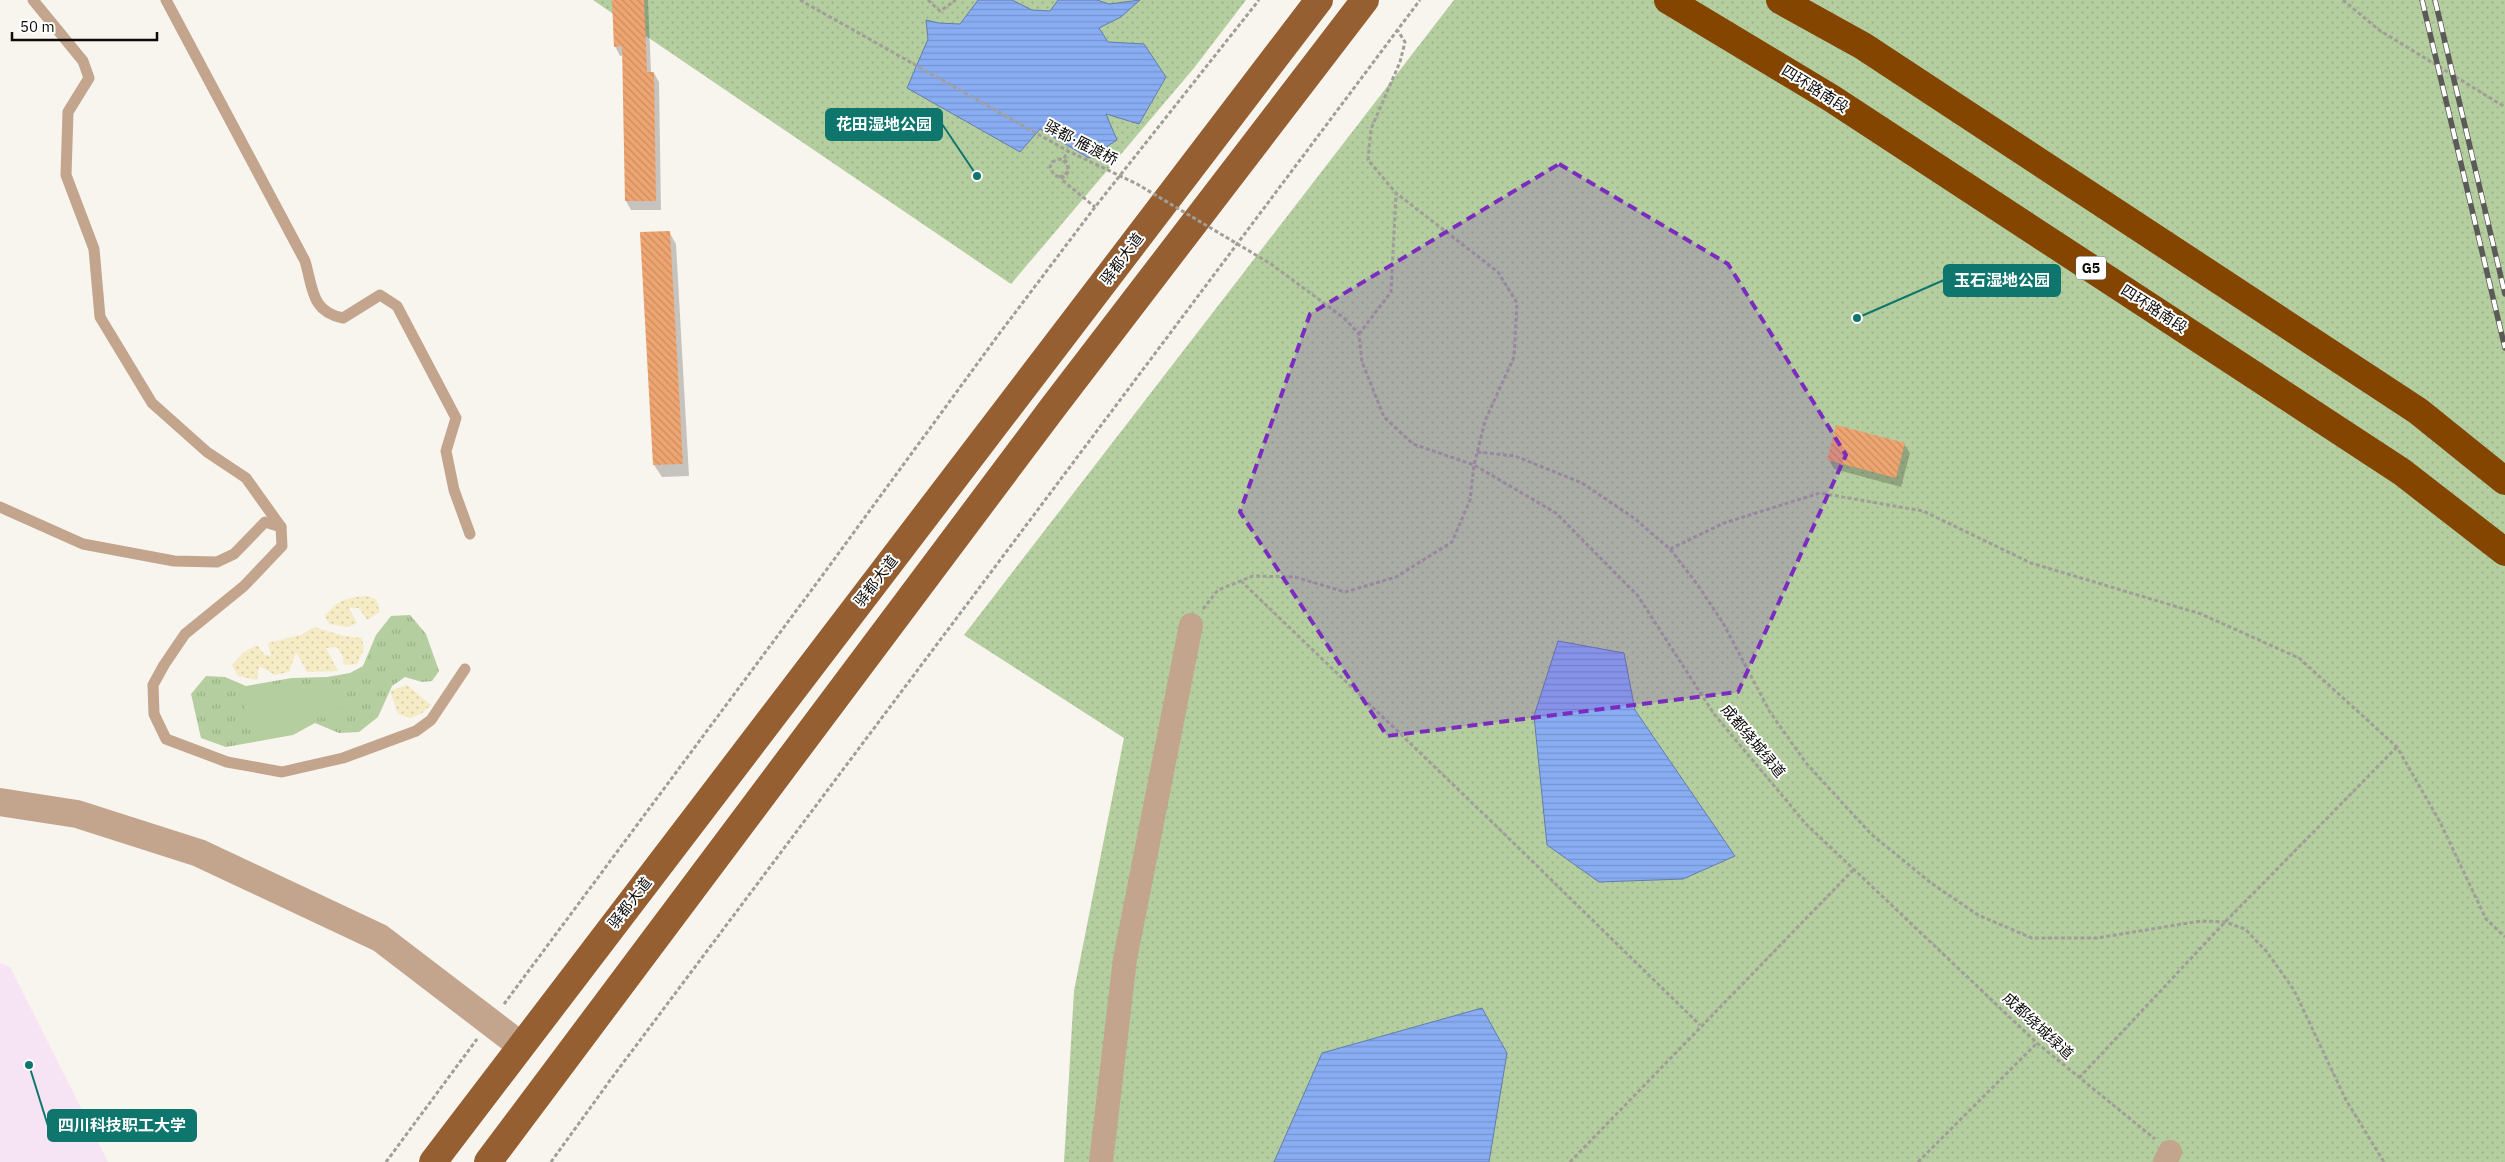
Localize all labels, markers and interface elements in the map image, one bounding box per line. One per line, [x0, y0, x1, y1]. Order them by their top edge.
scale bar [12, 10, 158, 42]
text: 50 m [20, 17, 55, 36]
street label: 四环路南段 [1778, 61, 1852, 117]
callout: 花田湿地公园 [826, 109, 942, 140]
text: 花田湿地公园 [836, 114, 932, 134]
street label: 驿都·雁渡桥 [1041, 116, 1121, 169]
street label: 驿都大道 [1096, 229, 1147, 288]
road number: G5 [2076, 256, 2106, 280]
callout: 玉石湿地公园 [1944, 265, 2060, 296]
text: 玉石湿地公园 [1954, 270, 2050, 290]
street label: 四环路南段 [2118, 280, 2191, 337]
street label: 驿都大道 [850, 551, 902, 610]
street label: 成都绕城绿道 [1717, 700, 1790, 781]
street label: 驿都大道 [604, 873, 656, 932]
street label: 成都绕城绿道 [1999, 988, 2078, 1063]
callout: 四川科技职工大学 [48, 1110, 196, 1141]
text: 四川科技职工大学 [58, 1115, 186, 1135]

